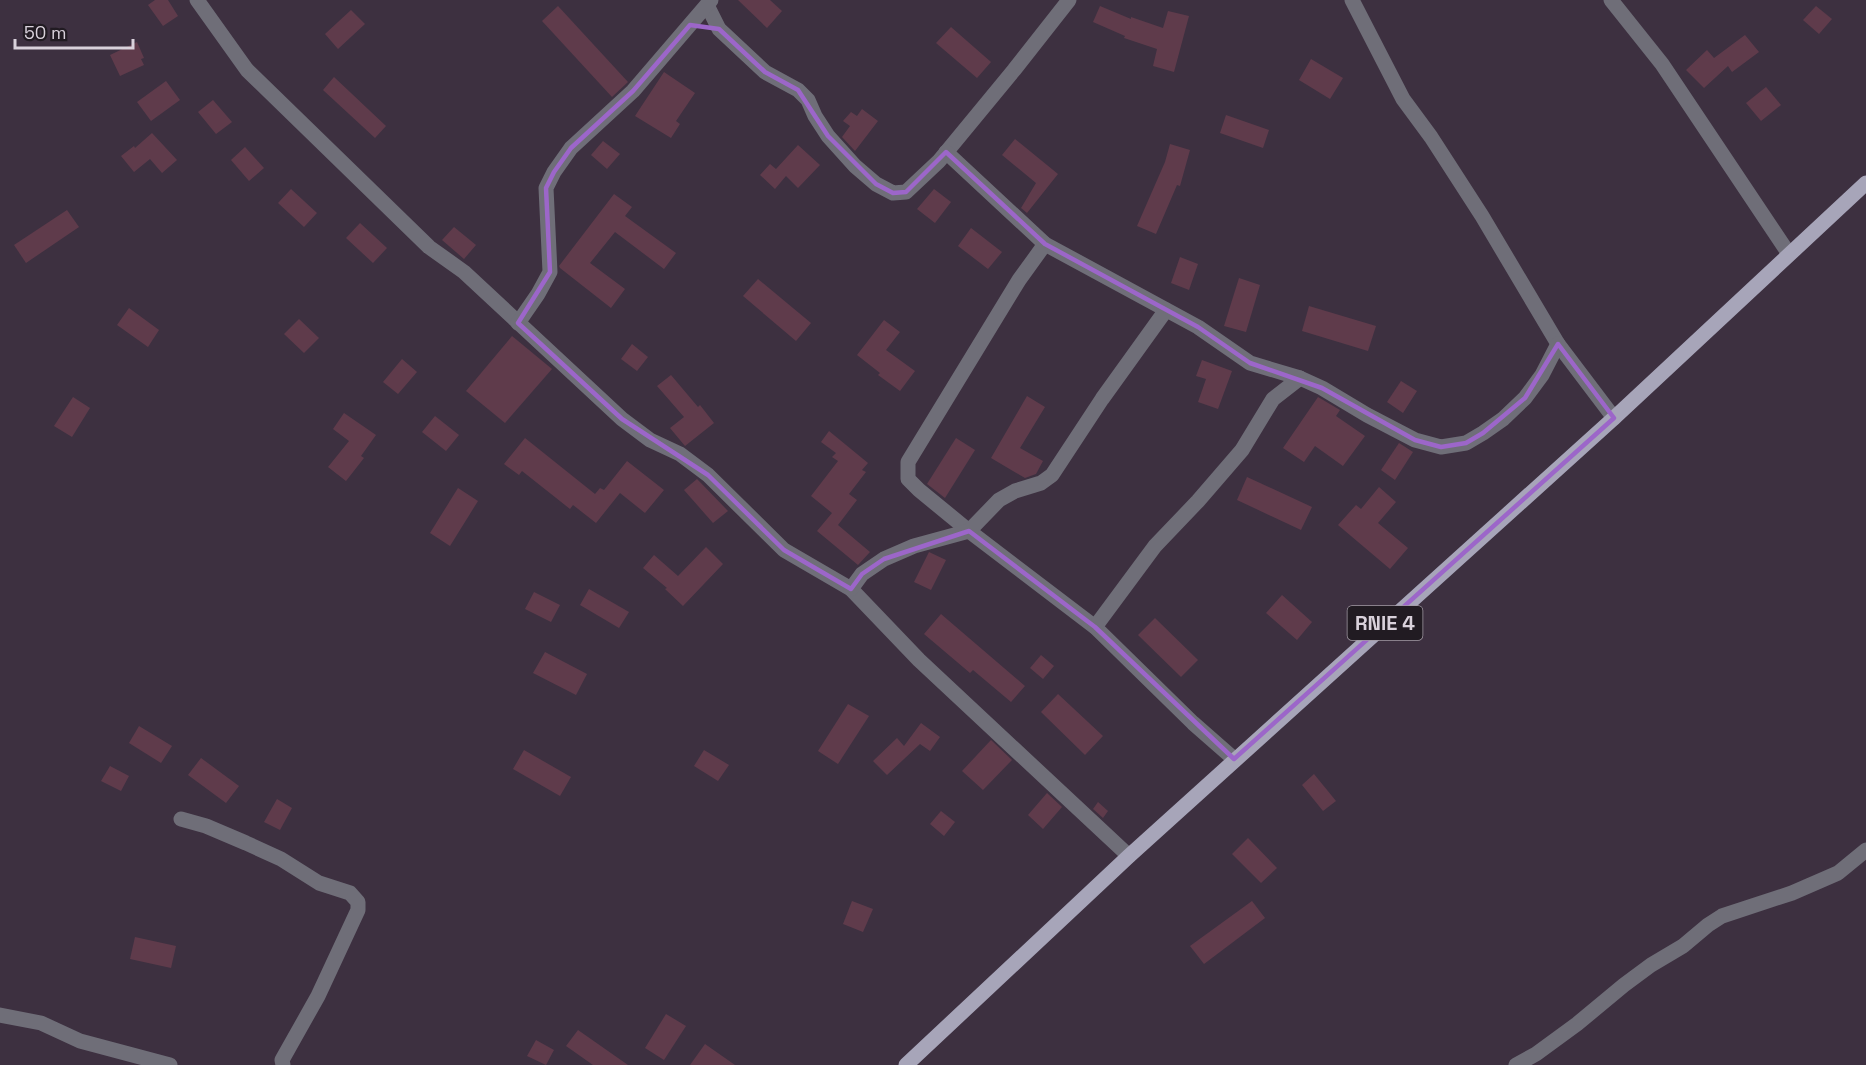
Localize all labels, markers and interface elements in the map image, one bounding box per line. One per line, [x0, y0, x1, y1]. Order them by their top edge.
scale bar [15, 12, 134, 50]
text: 50 m [24, 21, 66, 44]
road number: RNIE 4 [1348, 606, 1422, 640]

